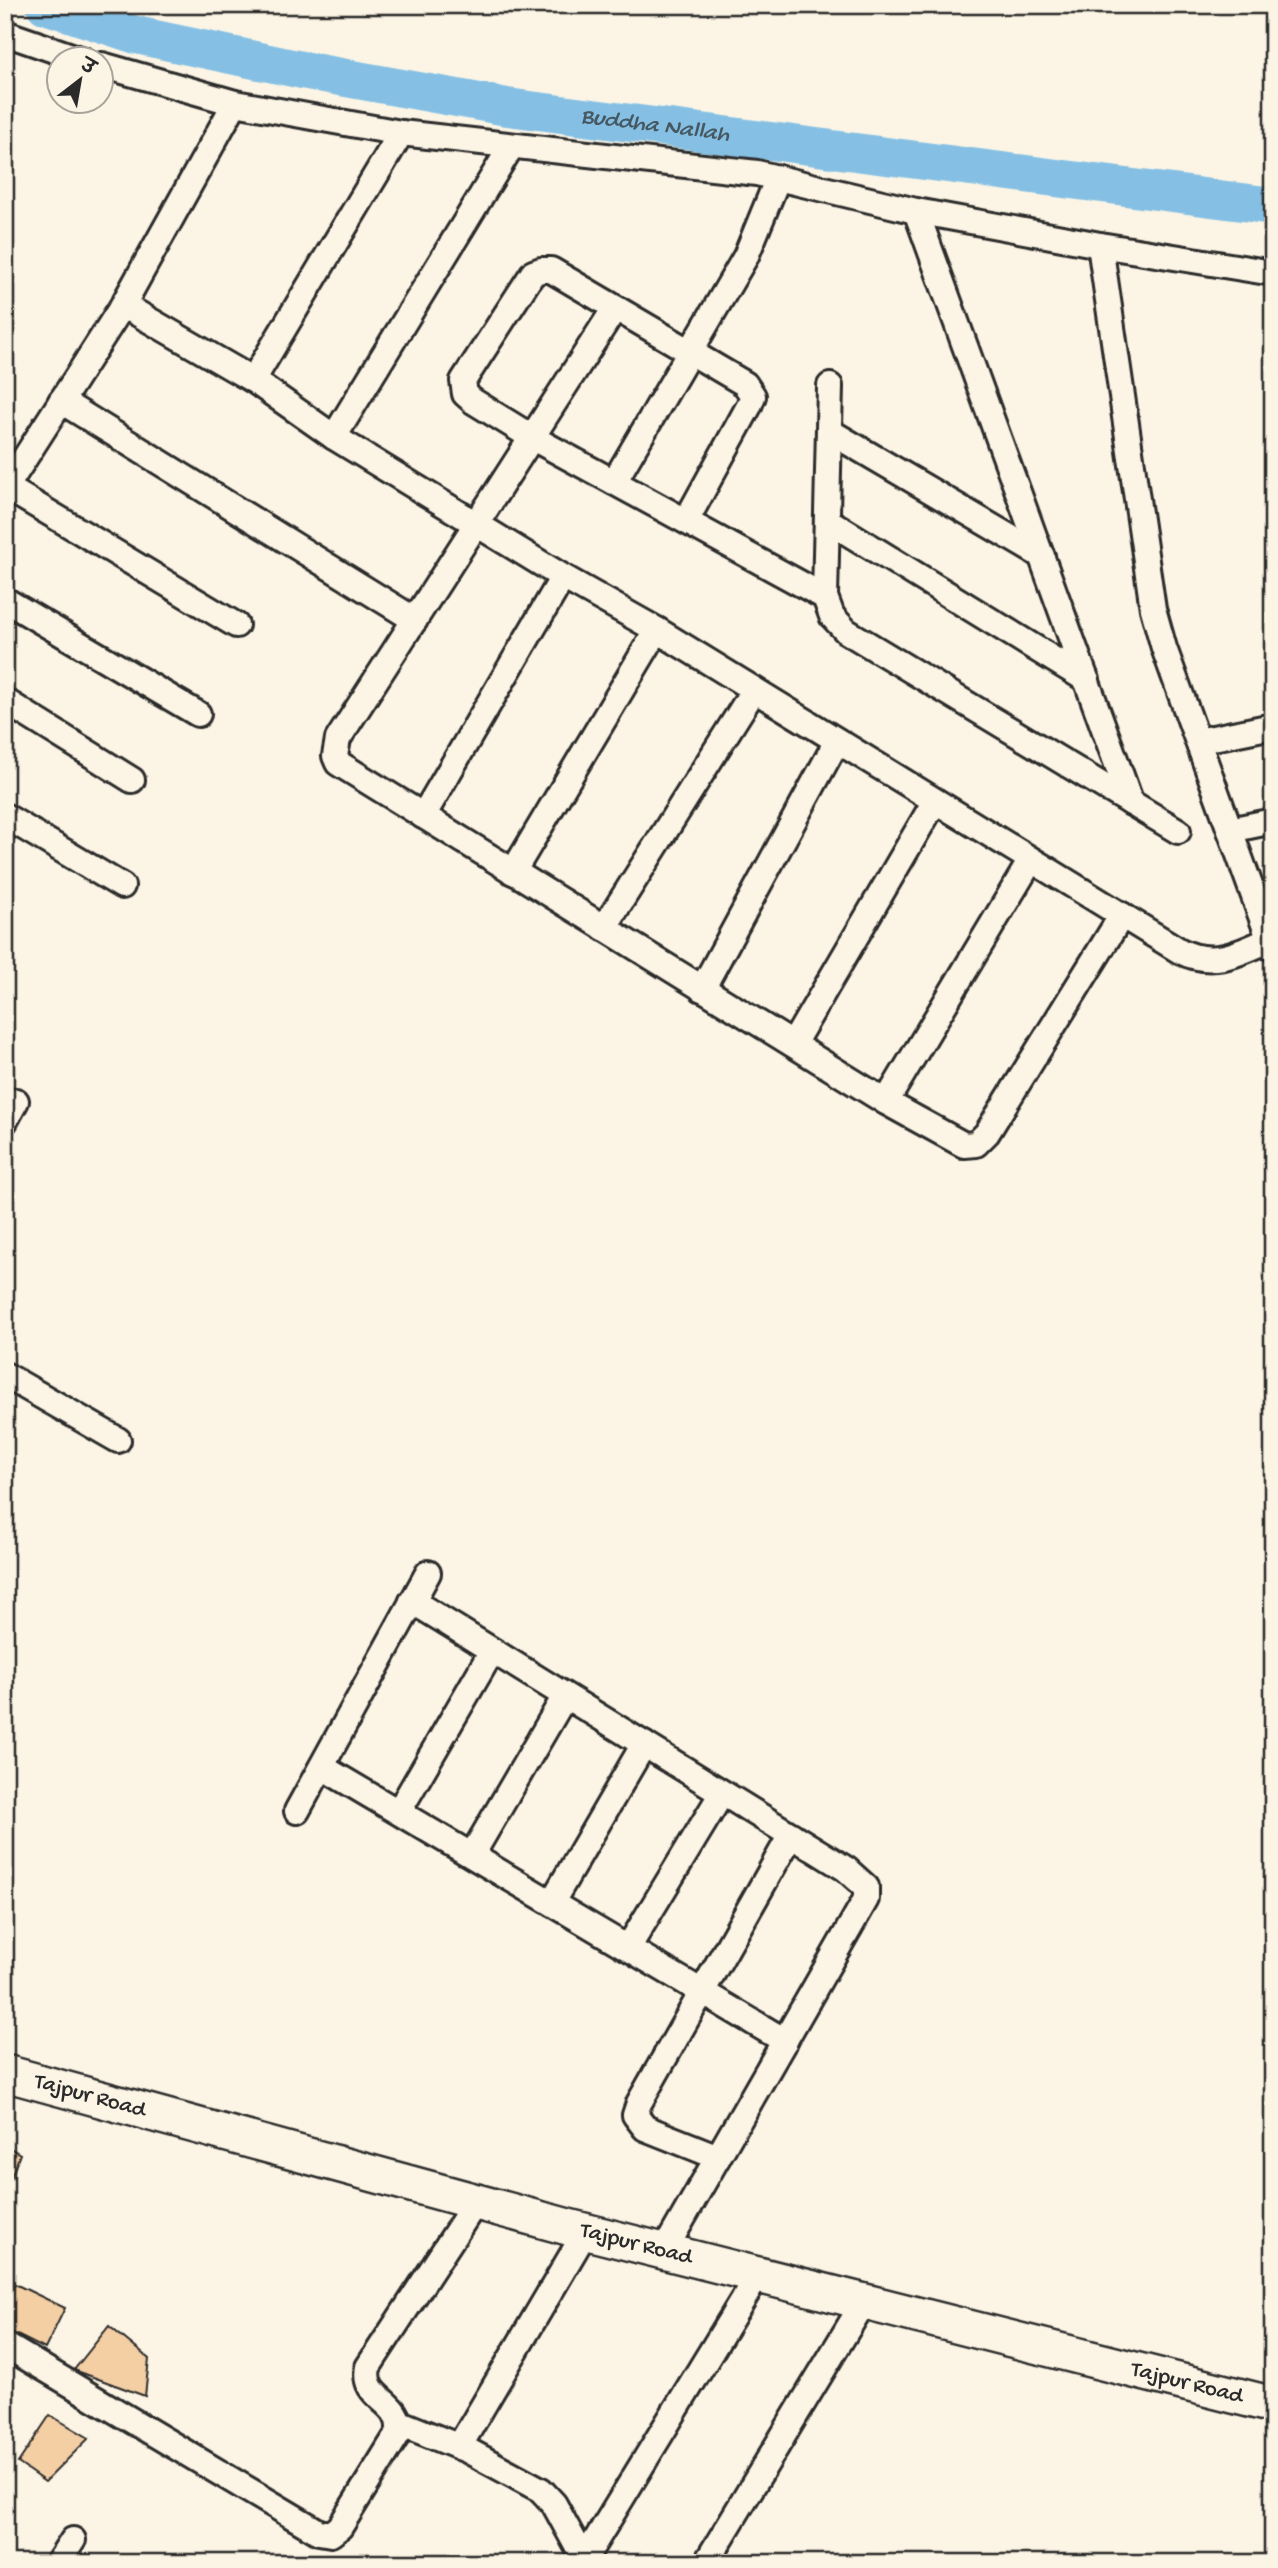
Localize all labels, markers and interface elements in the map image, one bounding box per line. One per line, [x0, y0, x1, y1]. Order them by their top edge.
north arrow [46, 46, 116, 116]
text: उ [74, 54, 100, 83]
water label: Buddha Nallah [579, 102, 732, 150]
street label: Tajpur Road [29, 2068, 150, 2125]
street label: Tajpur Road [575, 2217, 696, 2272]
street label: Tajpur Road [1126, 2356, 1247, 2411]

